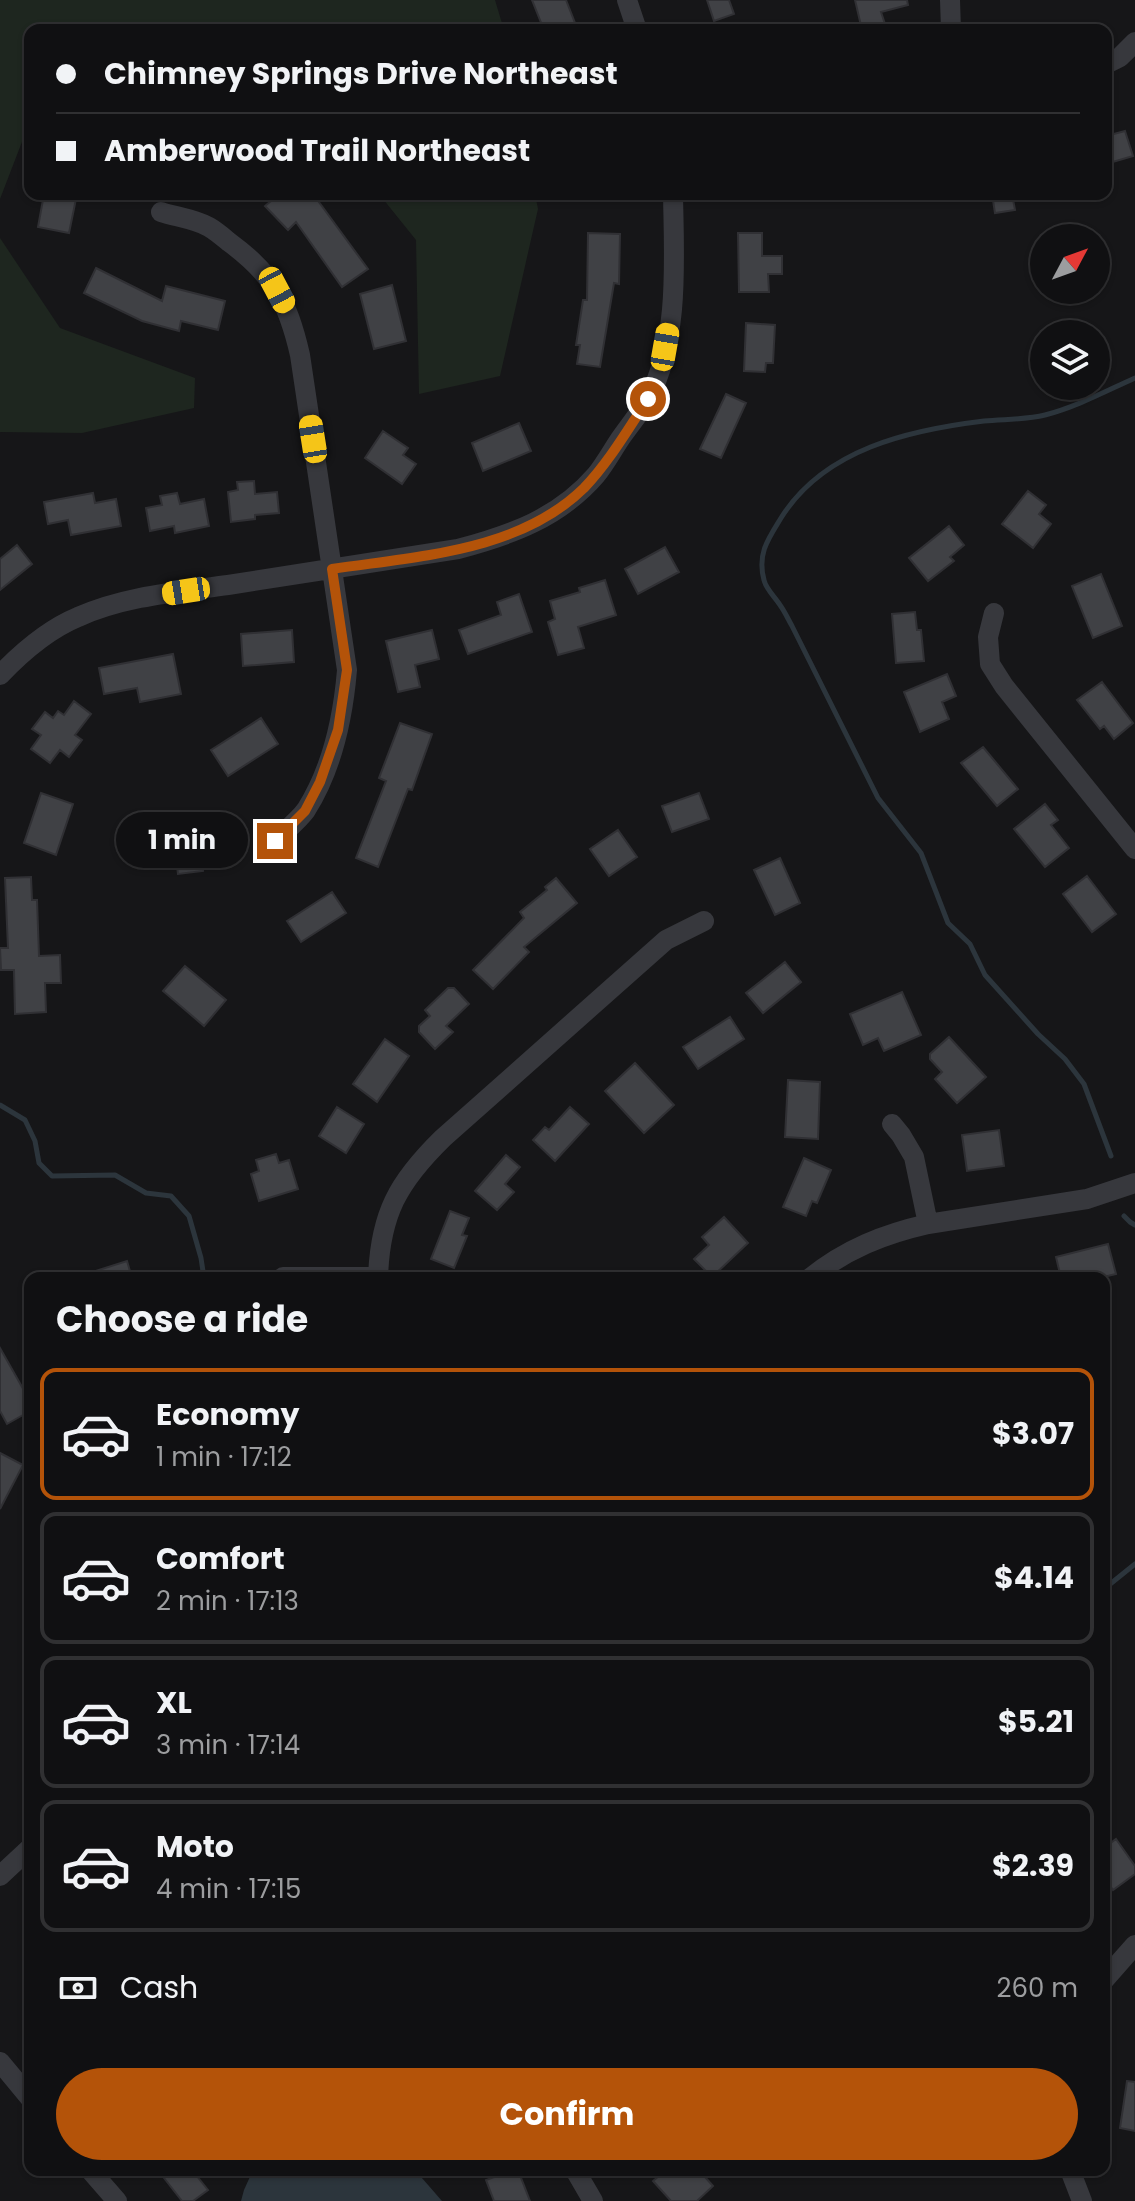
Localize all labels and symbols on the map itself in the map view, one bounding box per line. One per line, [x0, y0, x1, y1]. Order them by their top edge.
north arrow [1030, 224, 1110, 304]
car [255, 263, 299, 317]
car [649, 321, 681, 373]
route start [630, 381, 666, 417]
car [297, 413, 329, 465]
car [160, 575, 212, 607]
callout: 1 min [115, 813, 247, 869]
route end [257, 823, 293, 859]

